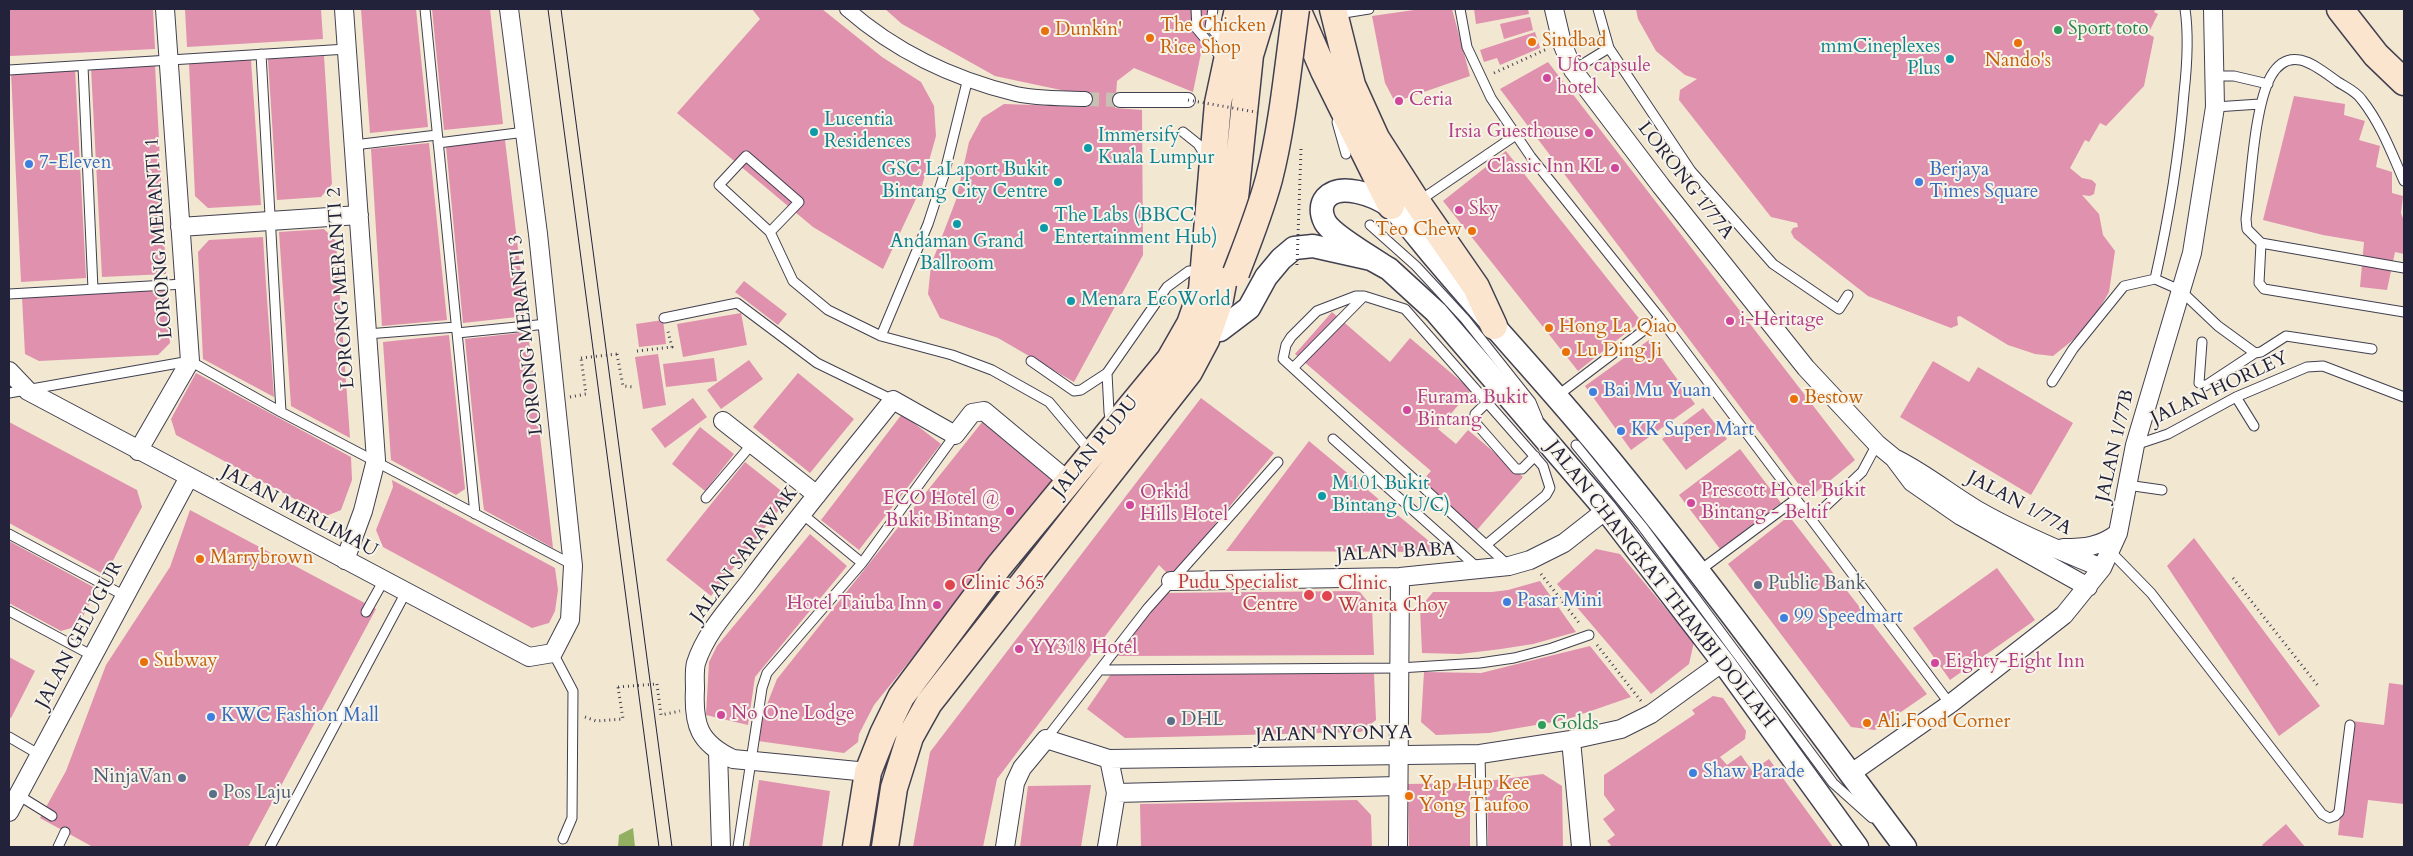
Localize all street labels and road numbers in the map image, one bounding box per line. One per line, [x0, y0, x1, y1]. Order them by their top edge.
street label: LORONG 1/77A [1632, 118, 1738, 244]
street label: LORONG MERANTI 1 [142, 137, 178, 339]
street label: LORONG MERANTI 2 [324, 187, 360, 389]
street label: LORONG MERANTI 3 [505, 234, 549, 436]
street label: JALAN HORLEY [2148, 347, 2292, 431]
street label: JALAN 1/77B [2092, 388, 2140, 504]
street label: JALAN PUDU [1048, 392, 1144, 502]
street label: JALAN CHANGKAT THAMBI DOLLAH [1541, 437, 1779, 733]
street label: JALAN MERLIMAU [217, 461, 381, 563]
street label: JALAN 1/77A [1963, 467, 2075, 541]
street label: JALAN SARAWAK [686, 482, 804, 628]
street label: JALAN BABA [1336, 538, 1456, 568]
street label: JALAN GELUGUR [31, 557, 129, 713]
street label: JALAN NYONYA [1255, 722, 1413, 748]

